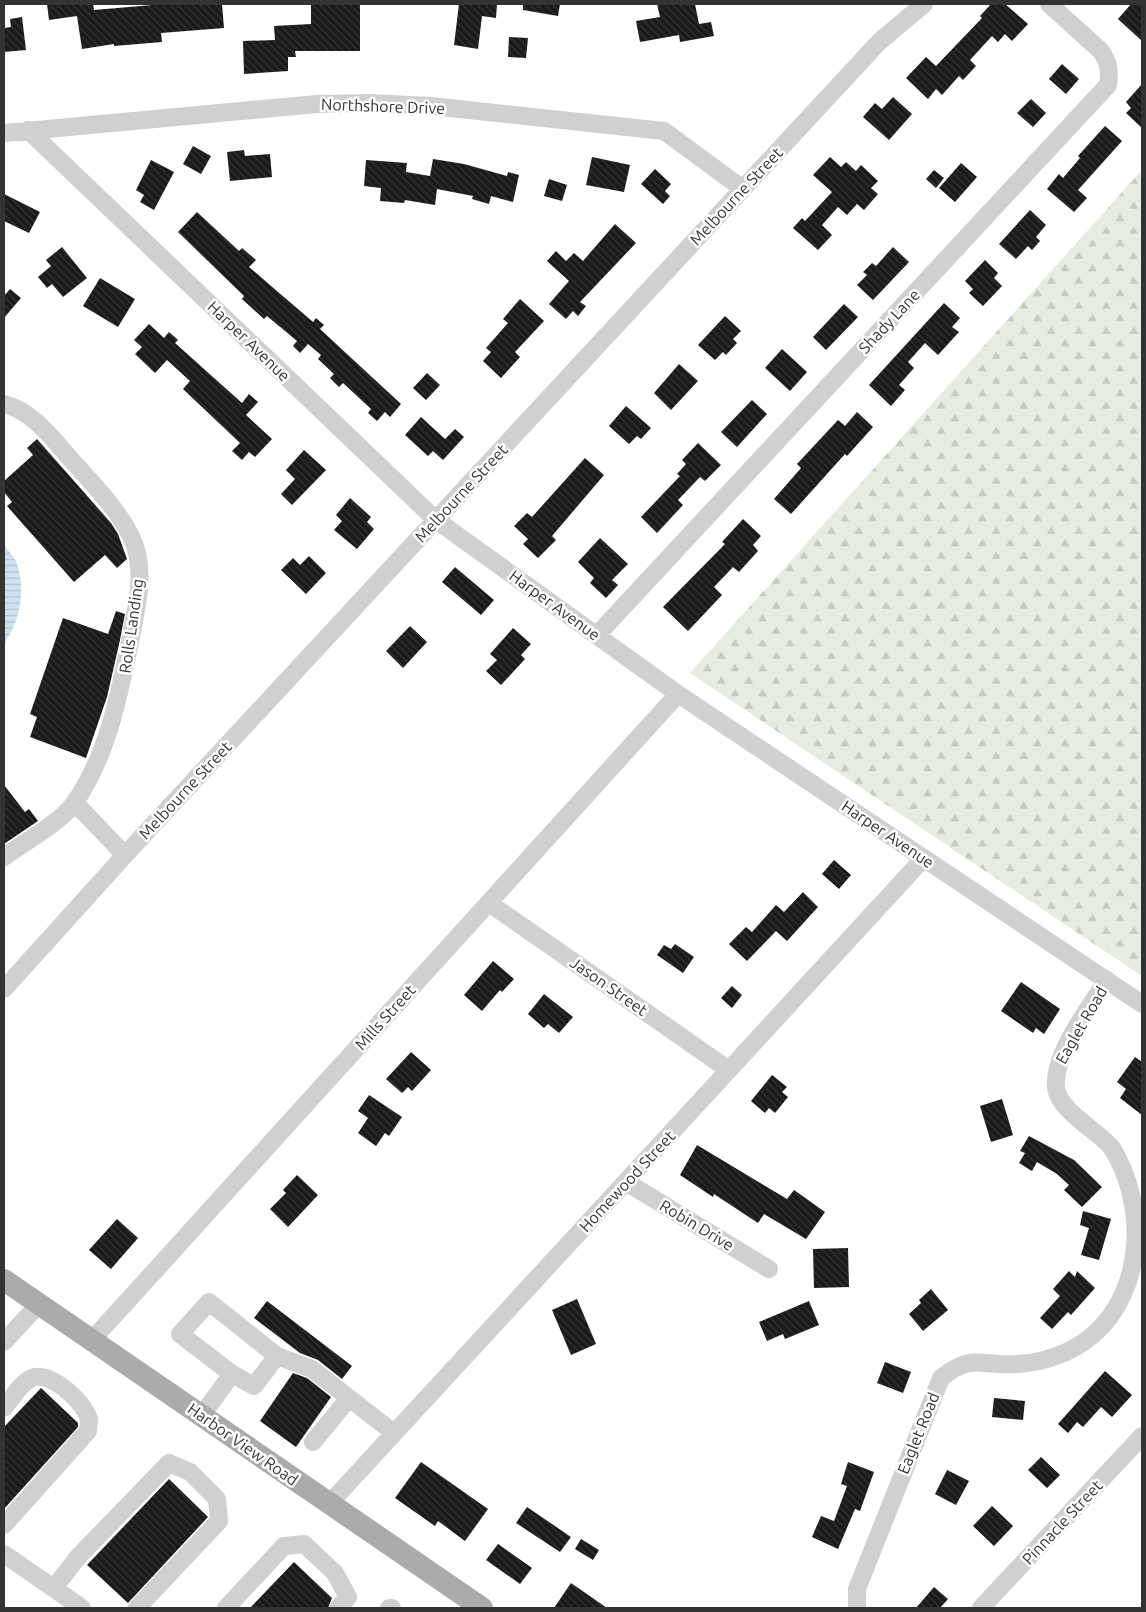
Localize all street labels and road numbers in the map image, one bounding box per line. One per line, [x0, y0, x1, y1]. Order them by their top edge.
street label: Northshore Drive [321, 95, 445, 117]
street label: Melbourne Street [686, 143, 786, 249]
street label: Shady Lane [855, 285, 923, 357]
street label: Harper Avenue [204, 297, 294, 385]
street label: Melbourne Street [411, 440, 511, 546]
street label: Harper Avenue [506, 566, 604, 644]
street label: Rolls Landing [115, 578, 147, 674]
street label: Melbourne Street [135, 737, 235, 843]
street label: Harper Avenue [839, 797, 937, 871]
street label: Jason Street [567, 953, 652, 1020]
street label: Mills Street [351, 980, 419, 1053]
street label: Eaglet Road [1052, 983, 1110, 1067]
street label: Homewood Street [575, 1126, 679, 1235]
street label: Robin Drive [657, 1196, 737, 1254]
street label: Eaglet Road [894, 1390, 942, 1476]
street label: Harbor View Road [184, 1399, 302, 1489]
street label: Pinnacle Street [1018, 1476, 1106, 1568]

